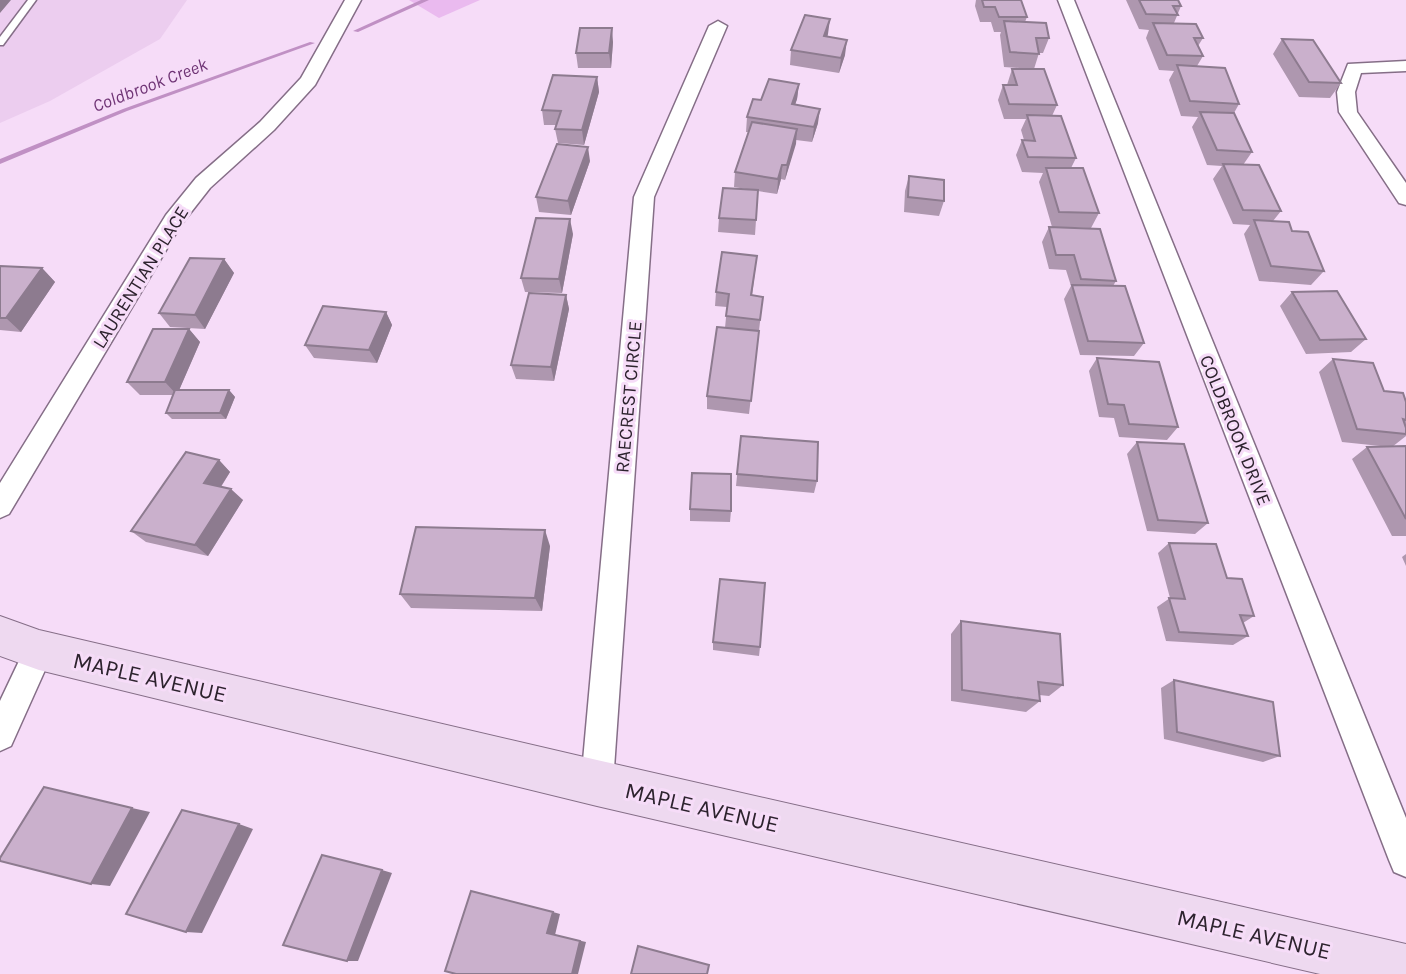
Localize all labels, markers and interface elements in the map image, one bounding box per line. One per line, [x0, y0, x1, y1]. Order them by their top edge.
water label: Coldbrook Creek [89, 53, 211, 117]
street label: LAURENTIAN PLACE [88, 202, 193, 353]
street label: RAECREST CIRCLE [611, 320, 647, 474]
street label: COLDBROOK DRIVE [1195, 352, 1275, 509]
street label: MAPLE AVENUE [71, 647, 229, 708]
street label: MAPLE AVENUE [623, 777, 781, 838]
street label: MAPLE AVENUE [1175, 904, 1333, 965]

